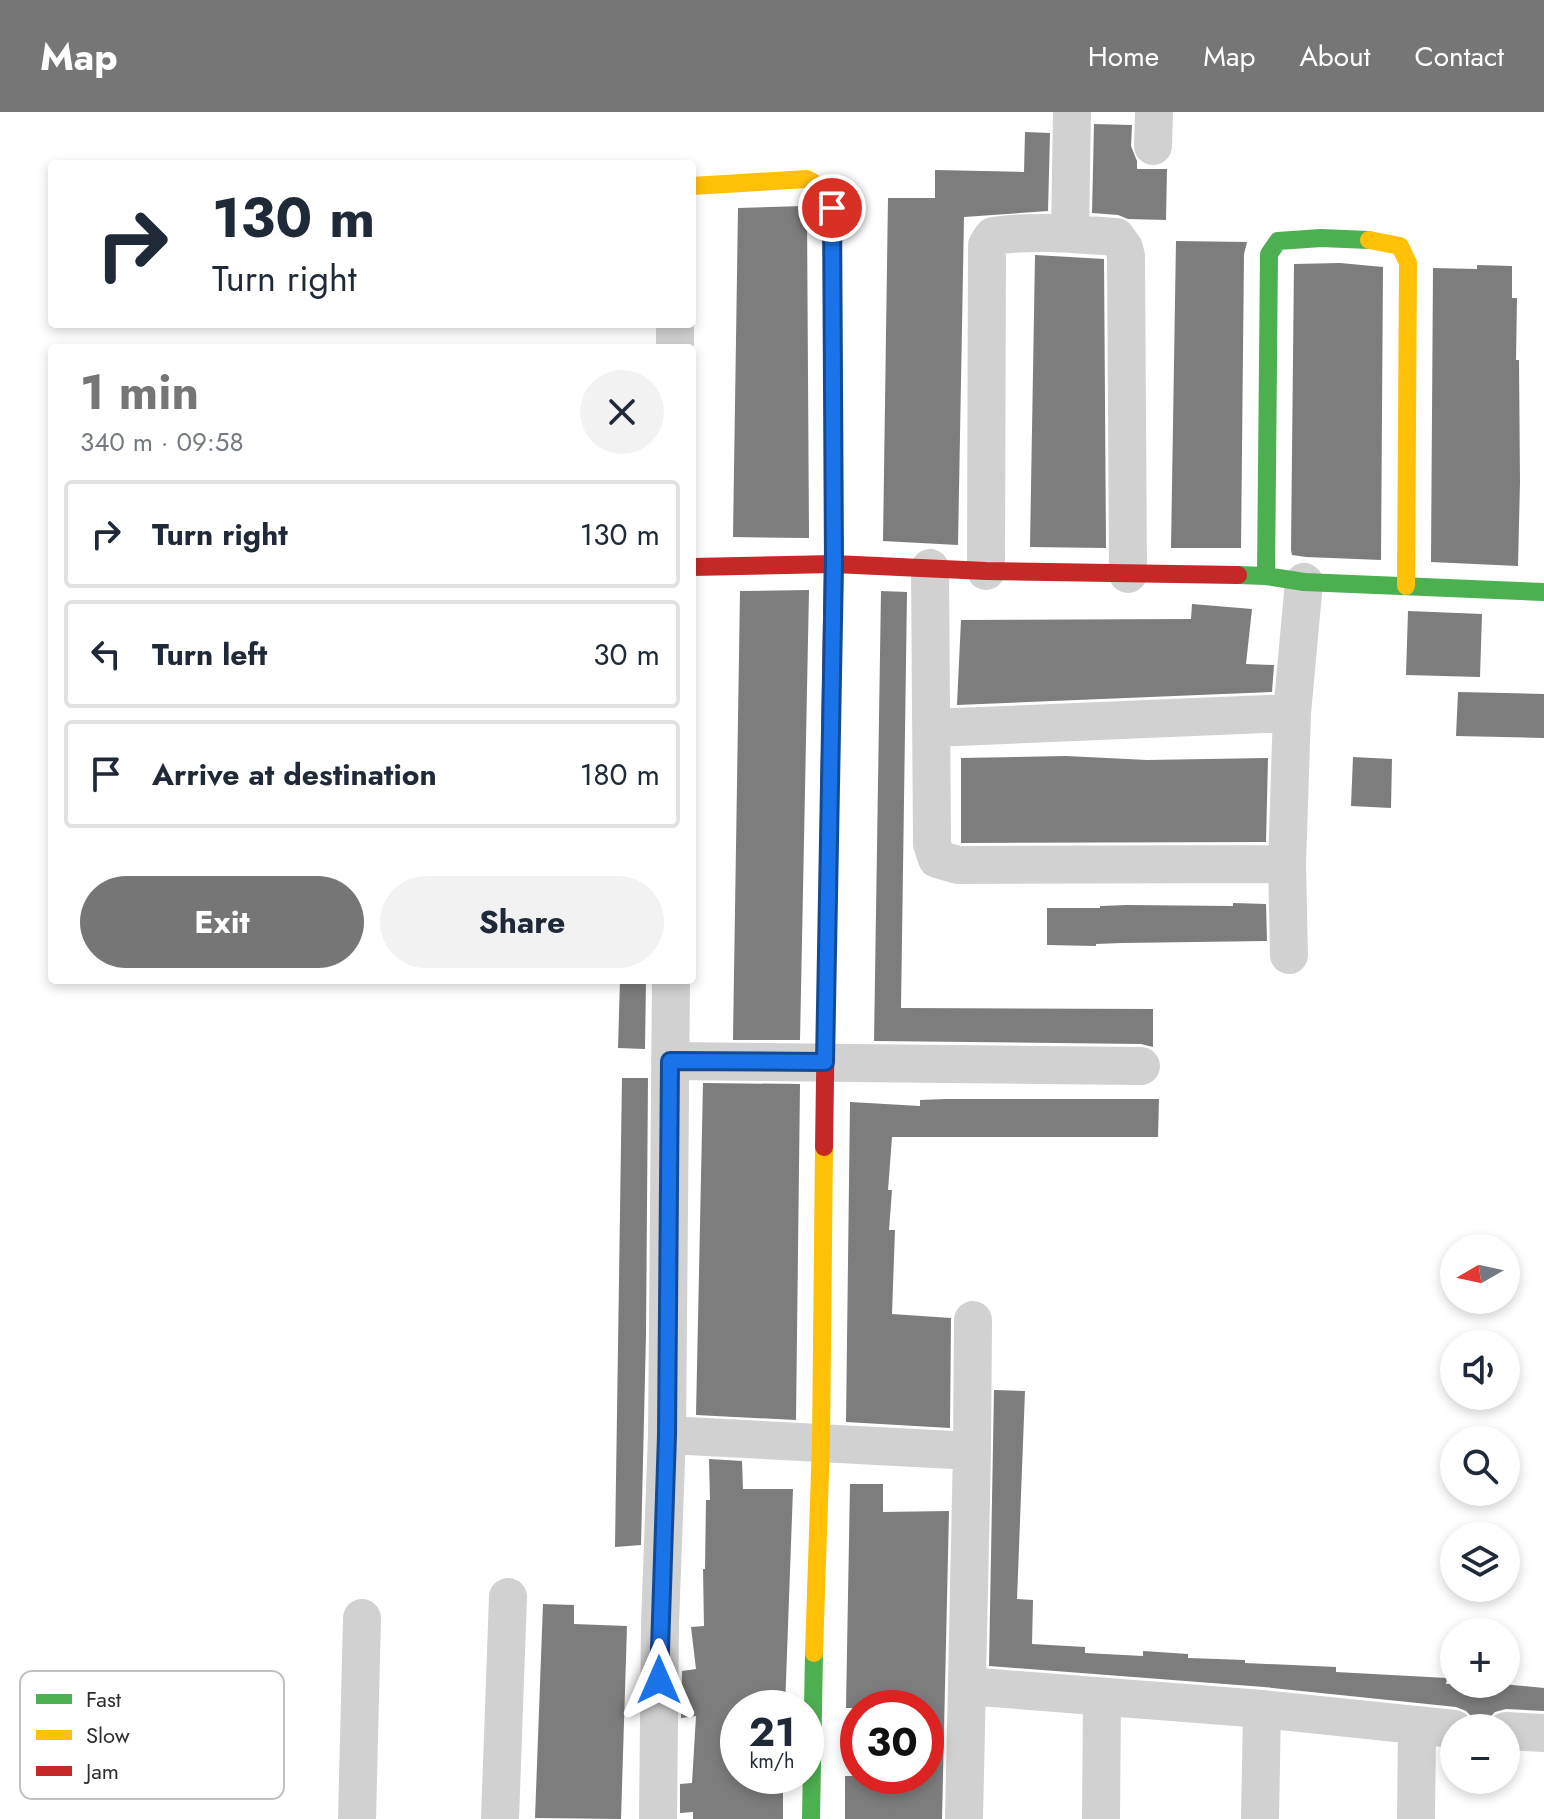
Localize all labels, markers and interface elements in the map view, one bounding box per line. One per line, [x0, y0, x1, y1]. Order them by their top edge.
text: Map [40, 29, 118, 84]
text: Home [1088, 36, 1159, 77]
text: Map [1203, 36, 1255, 77]
text: About [1299, 36, 1371, 77]
text: Contact [1415, 36, 1504, 77]
pin [798, 174, 866, 242]
text: 130 m [212, 177, 375, 258]
icon: arrive [810, 186, 854, 230]
icon: right [80, 192, 184, 296]
text: Turn right [212, 252, 357, 304]
text: 1 min [80, 358, 199, 427]
button: close [580, 370, 664, 454]
text: 340 m · 09:58 [80, 423, 244, 461]
icon: right [84, 512, 128, 556]
text: Turn right [152, 513, 288, 556]
text: 130 m [580, 513, 660, 556]
icon: left [84, 632, 128, 676]
text: Turn left [152, 633, 267, 676]
text: 30 m [593, 633, 660, 676]
icon: arrive [84, 752, 128, 796]
text: Arrive at destination [152, 753, 437, 796]
text: 180 m [580, 753, 660, 796]
button: Exit [80, 876, 364, 968]
button: Share [380, 876, 664, 968]
north arrow [1440, 1234, 1520, 1314]
map controls [1440, 1234, 1520, 1794]
button: sound [1440, 1330, 1520, 1410]
button: search [1440, 1426, 1520, 1506]
button: layers [1440, 1522, 1520, 1602]
button: + [1440, 1618, 1520, 1698]
position arrow [617, 1638, 701, 1722]
legend [20, 1671, 284, 1799]
text: Fast [86, 1683, 122, 1715]
speed limit sign: 30 [840, 1690, 944, 1794]
text: 21 [749, 1703, 795, 1761]
button: − [1440, 1714, 1520, 1794]
text: Slow [86, 1719, 130, 1751]
text: km/h [749, 1747, 795, 1776]
text: Jam [83, 1755, 119, 1787]

